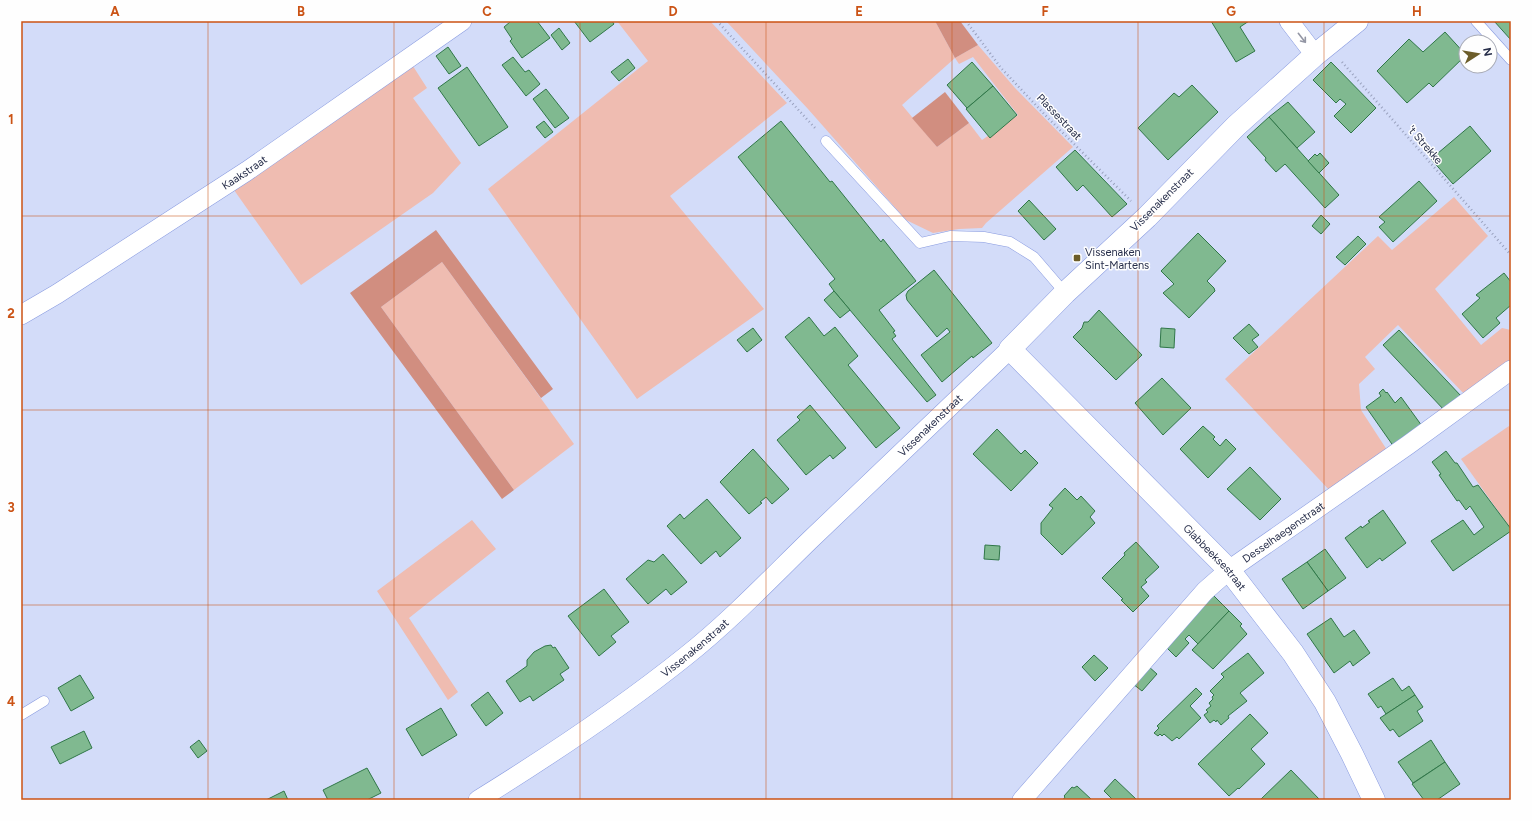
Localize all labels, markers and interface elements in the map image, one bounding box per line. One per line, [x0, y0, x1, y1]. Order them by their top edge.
text: A [110, 4, 120, 19]
text: B [297, 4, 305, 19]
text: C [482, 4, 492, 19]
text: D [668, 4, 678, 19]
text: E [855, 4, 863, 19]
text: F [1041, 4, 1049, 19]
text: G [1226, 4, 1236, 19]
text: H [1412, 4, 1422, 19]
one-way arrow [1298, 33, 1306, 44]
north arrow [1458, 34, 1498, 74]
text: N [1480, 47, 1495, 58]
street label: Plassestraat [1034, 91, 1084, 143]
text: 1 [8, 112, 14, 127]
street label: 't Strekke [1405, 123, 1445, 167]
street label: Kaakstraat [219, 153, 269, 192]
street label: Vissenakenstraat [1128, 166, 1196, 234]
place label: Vissenaken Sint-Martens [1085, 246, 1149, 272]
marker: Vissenaken Sint-Martens [1072, 253, 1082, 263]
text: 2 [7, 306, 15, 321]
street label: Vissenakenstraat [895, 392, 965, 459]
street label: Desselhaegenstraat [1240, 499, 1327, 565]
text: 3 [7, 500, 15, 515]
street label: Glabbeeksestraat [1181, 521, 1249, 593]
street label: Vissenakenstraat [658, 616, 731, 680]
text: 4 [7, 694, 15, 709]

